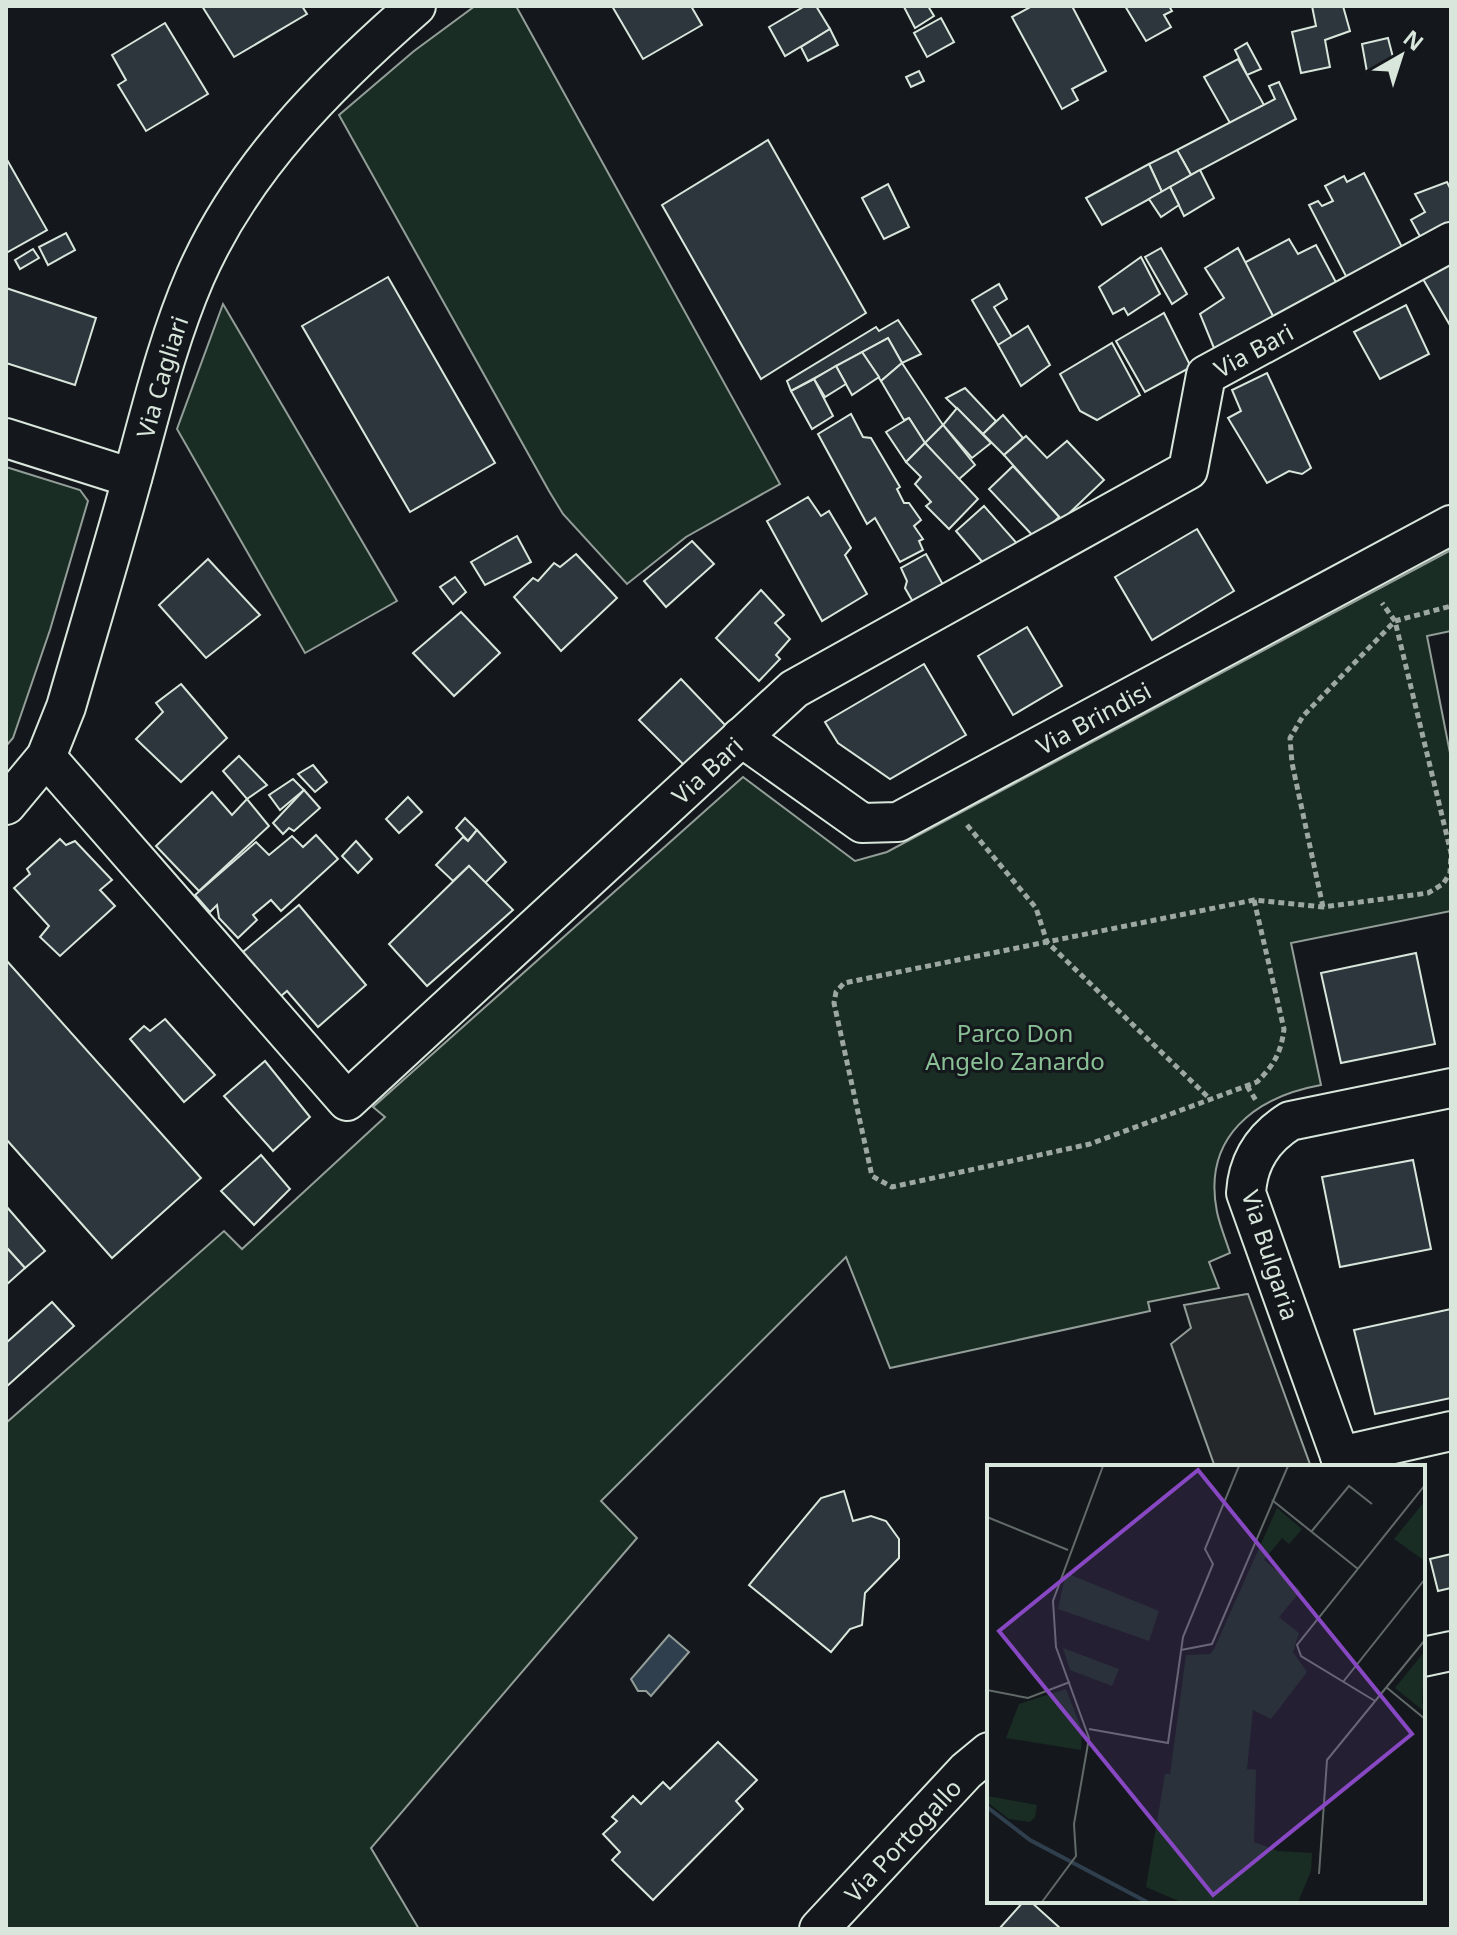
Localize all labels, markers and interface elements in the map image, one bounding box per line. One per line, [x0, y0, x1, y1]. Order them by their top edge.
north arrow [1361, 16, 1441, 96]
text: N [1398, 22, 1431, 57]
street label: Via Cagliari [128, 311, 195, 441]
street label: Via Bari [1208, 315, 1299, 384]
street label: Via Brindisi [1030, 673, 1156, 761]
street label: Via Bari [664, 729, 749, 811]
park label: Parco Don Angelo Zanardo [925, 1016, 1105, 1077]
street label: Via Bulgaria [1234, 1186, 1308, 1324]
inset map [987, 1465, 1425, 1903]
street label: Via Portogallo [836, 1771, 968, 1909]

